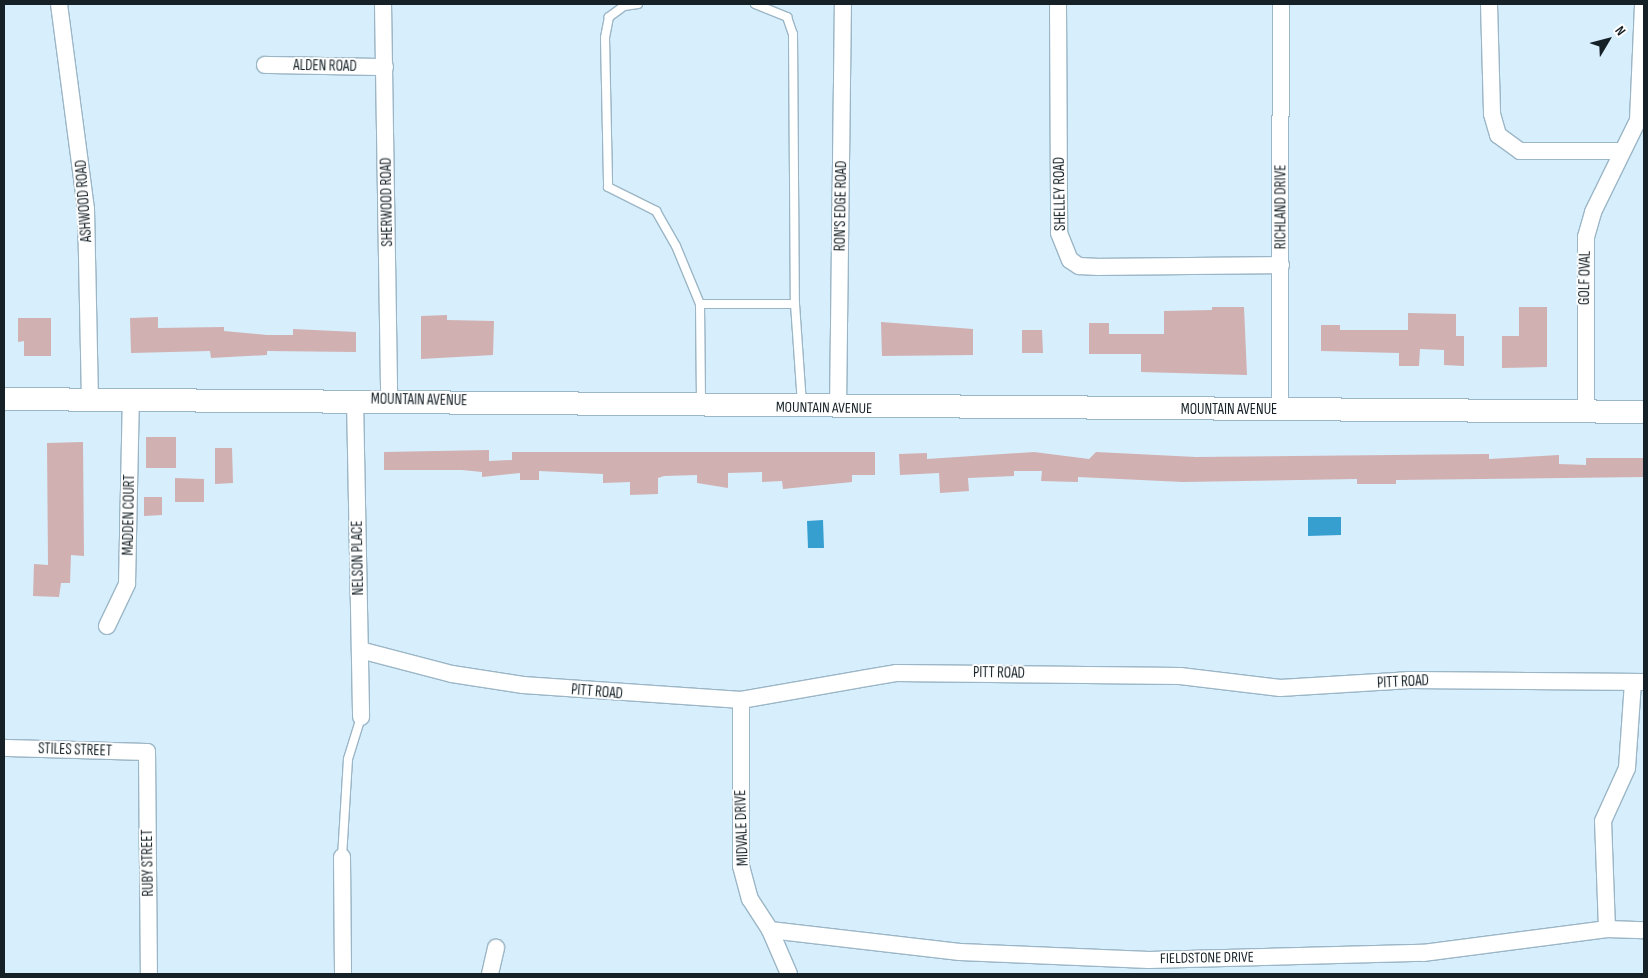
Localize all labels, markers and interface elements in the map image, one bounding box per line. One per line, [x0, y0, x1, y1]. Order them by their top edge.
north arrow [1583, 15, 1633, 65]
text: N [1611, 23, 1629, 39]
street label: ALDEN ROAD [293, 56, 357, 76]
street label: SHERWOOD ROAD [377, 157, 397, 247]
street label: SHELLEY ROAD [1050, 157, 1070, 231]
street label: ASHWOOD ROAD [72, 159, 96, 243]
street label: RON'S EDGE ROAD [831, 161, 851, 251]
street label: RICHLAND DRIVE [1272, 165, 1290, 249]
street label: GOLF OVAL [1576, 251, 1594, 305]
street label: MOUNTAIN AVENUE [371, 390, 467, 410]
street label: MOUNTAIN AVENUE [776, 398, 872, 418]
street label: MOUNTAIN AVENUE [1181, 401, 1277, 419]
street label: MADDEN COURT [119, 474, 139, 556]
street label: NELSON PLACE [348, 520, 368, 596]
street label: PITT ROAD [973, 664, 1025, 682]
street label: PITT ROAD [1377, 672, 1429, 692]
street label: PITT ROAD [570, 681, 624, 703]
street label: STILES STREET [38, 740, 112, 760]
street label: MIDVALE DRIVE [732, 790, 752, 866]
street label: RUBY STREET [138, 829, 158, 897]
street label: FIELDSTONE DRIVE [1160, 948, 1254, 968]

